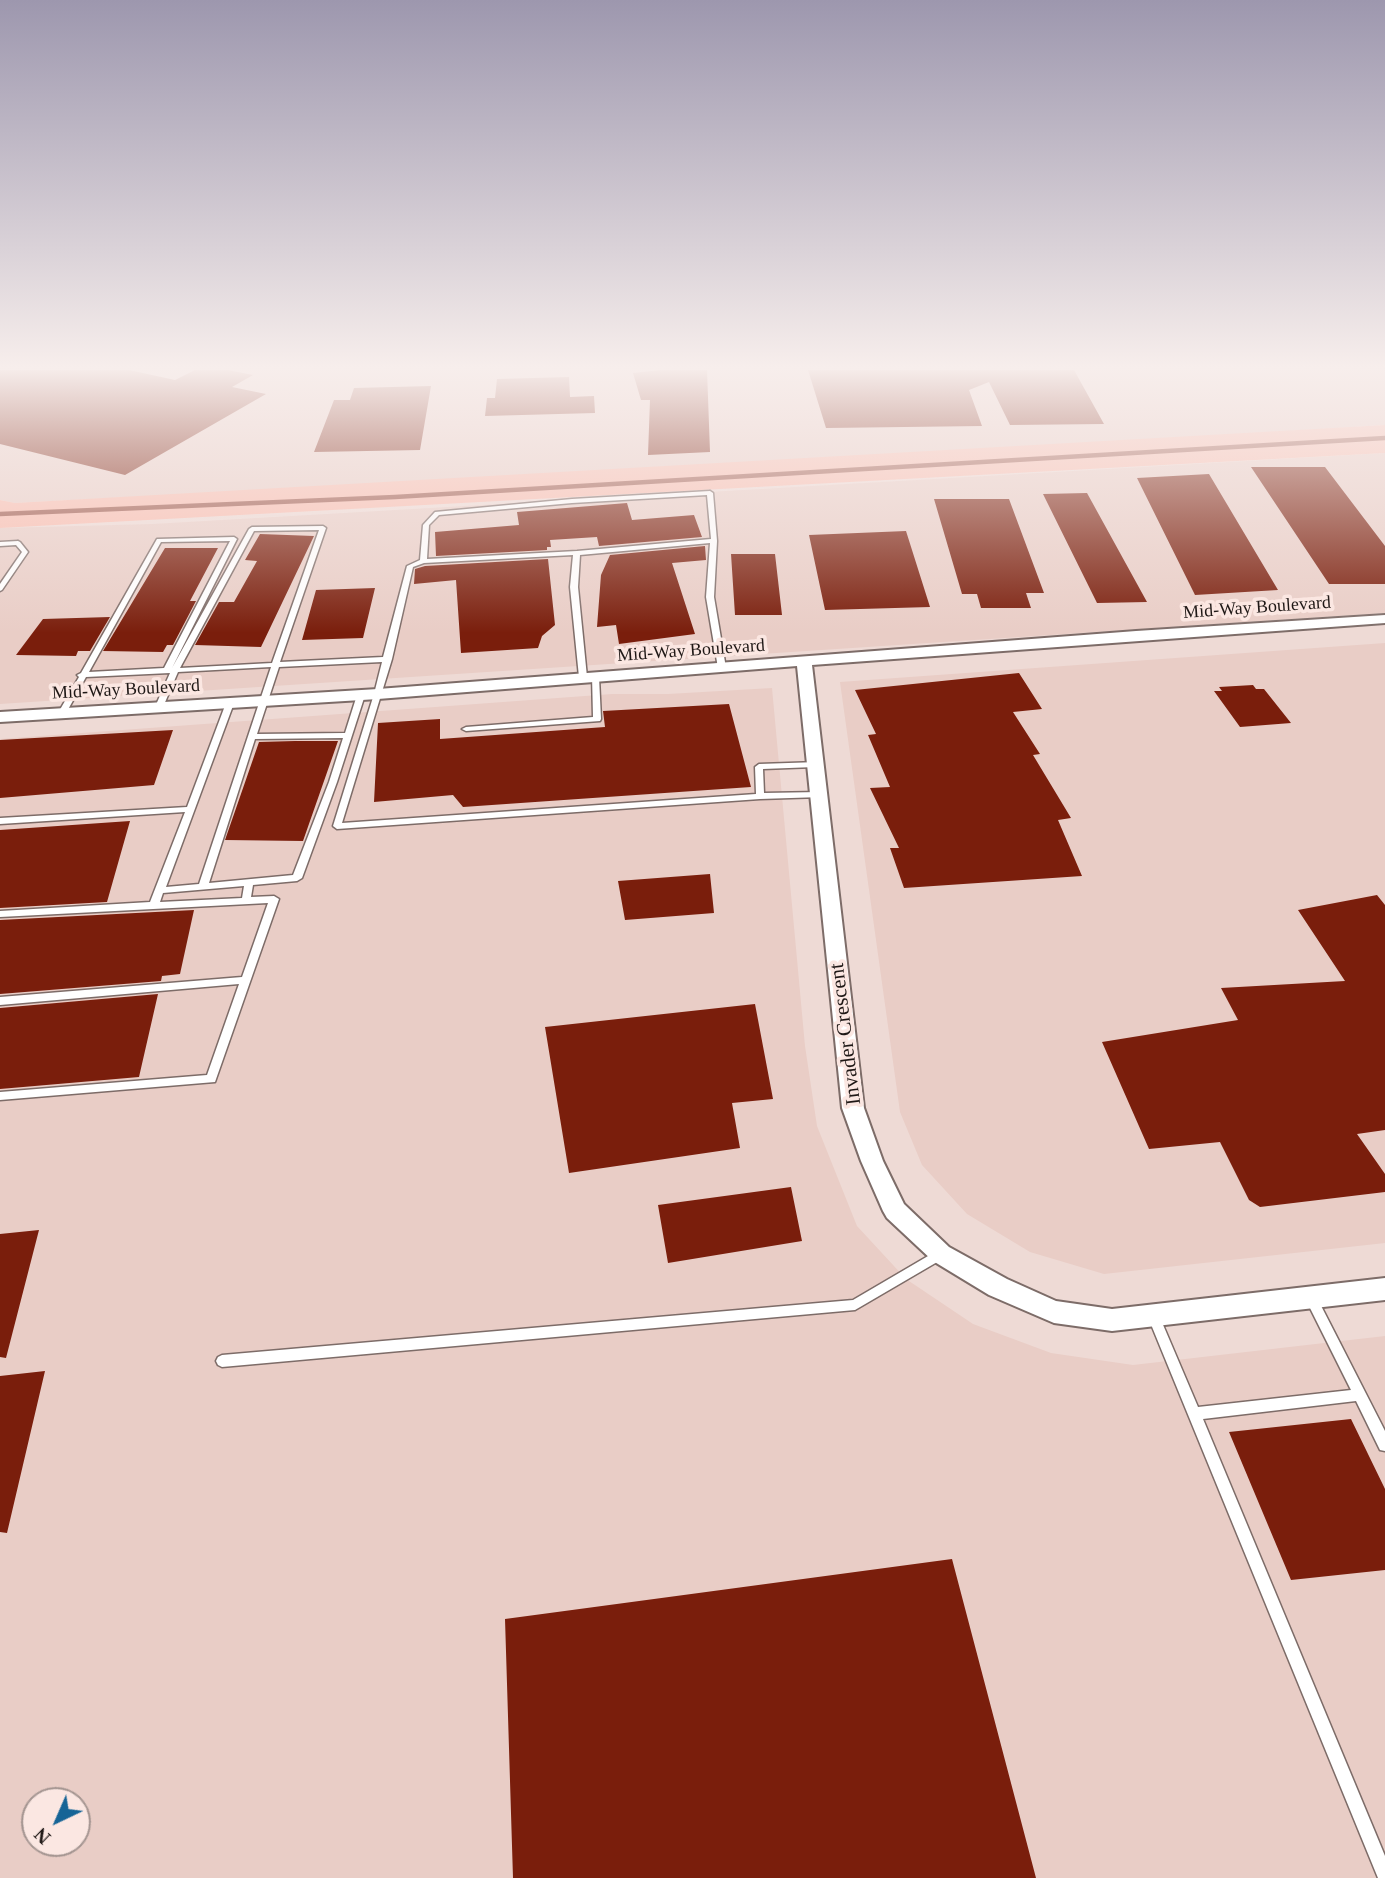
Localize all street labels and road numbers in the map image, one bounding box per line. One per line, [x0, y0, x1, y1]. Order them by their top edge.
street label: Mid-Way Boulevard [1182, 592, 1332, 624]
street label: Mid-Way Boulevard [616, 635, 766, 667]
street label: Mid-Way Boulevard [52, 675, 200, 705]
street label: Invader Crescent [825, 962, 867, 1106]

